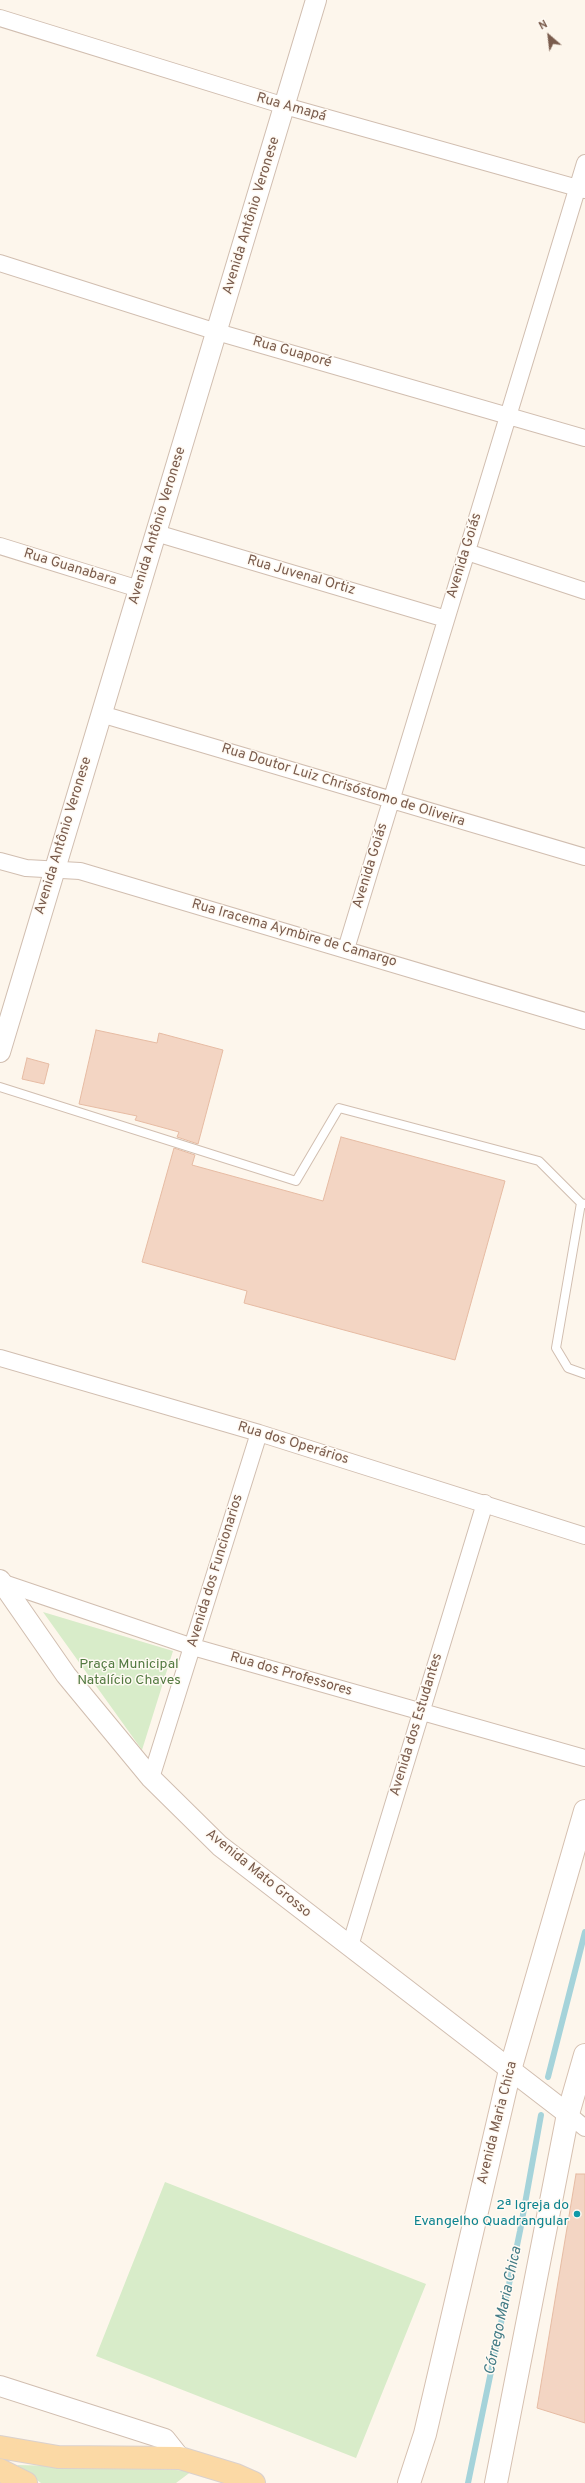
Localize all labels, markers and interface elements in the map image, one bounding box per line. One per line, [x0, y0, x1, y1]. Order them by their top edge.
north arrow [529, 16, 569, 56]
text: N [537, 17, 550, 33]
street label: Rua Amapá [254, 90, 328, 126]
street label: Avenida Antônio Veronese [220, 135, 284, 297]
street label: Rua Guaporé [251, 334, 333, 372]
street label: Avenida Antônio Veronese [126, 445, 190, 607]
street label: Avenida Goiás [444, 511, 486, 601]
street label: Rua Guanabara [21, 546, 119, 590]
street label: Rua Juvenal Ortiz [245, 552, 357, 600]
street label: Rua Doutor Luiz Chrisóstomo de Oliveira [219, 741, 467, 831]
street label: Avenida Antônio Veronese [32, 755, 96, 917]
street label: Avenida Goiás [350, 821, 392, 911]
street label: Rua Iracema Aymbire de Camargo [189, 897, 399, 971]
street label: Rua dos Operários [235, 1419, 351, 1469]
street label: Avenida dos Funcionarios [185, 1492, 247, 1650]
street label: Rua dos Professores [228, 1650, 354, 1700]
street label: Avenida dos Estudantes [387, 1652, 447, 1798]
park label: Praça Municipal Natalício Chaves [77, 1657, 181, 1690]
street label: Avenida Mato Grosso [202, 1826, 314, 1922]
street label: Avenida Maria Chica [475, 2060, 521, 2186]
place label: 2ª Igreja do Evangelho Quadrangular [414, 2198, 569, 2230]
marker: 2ª Igreja do Evangelho Quadrangular [572, 2209, 582, 2219]
water label: Córrego Maria Chica [482, 2245, 526, 2377]

